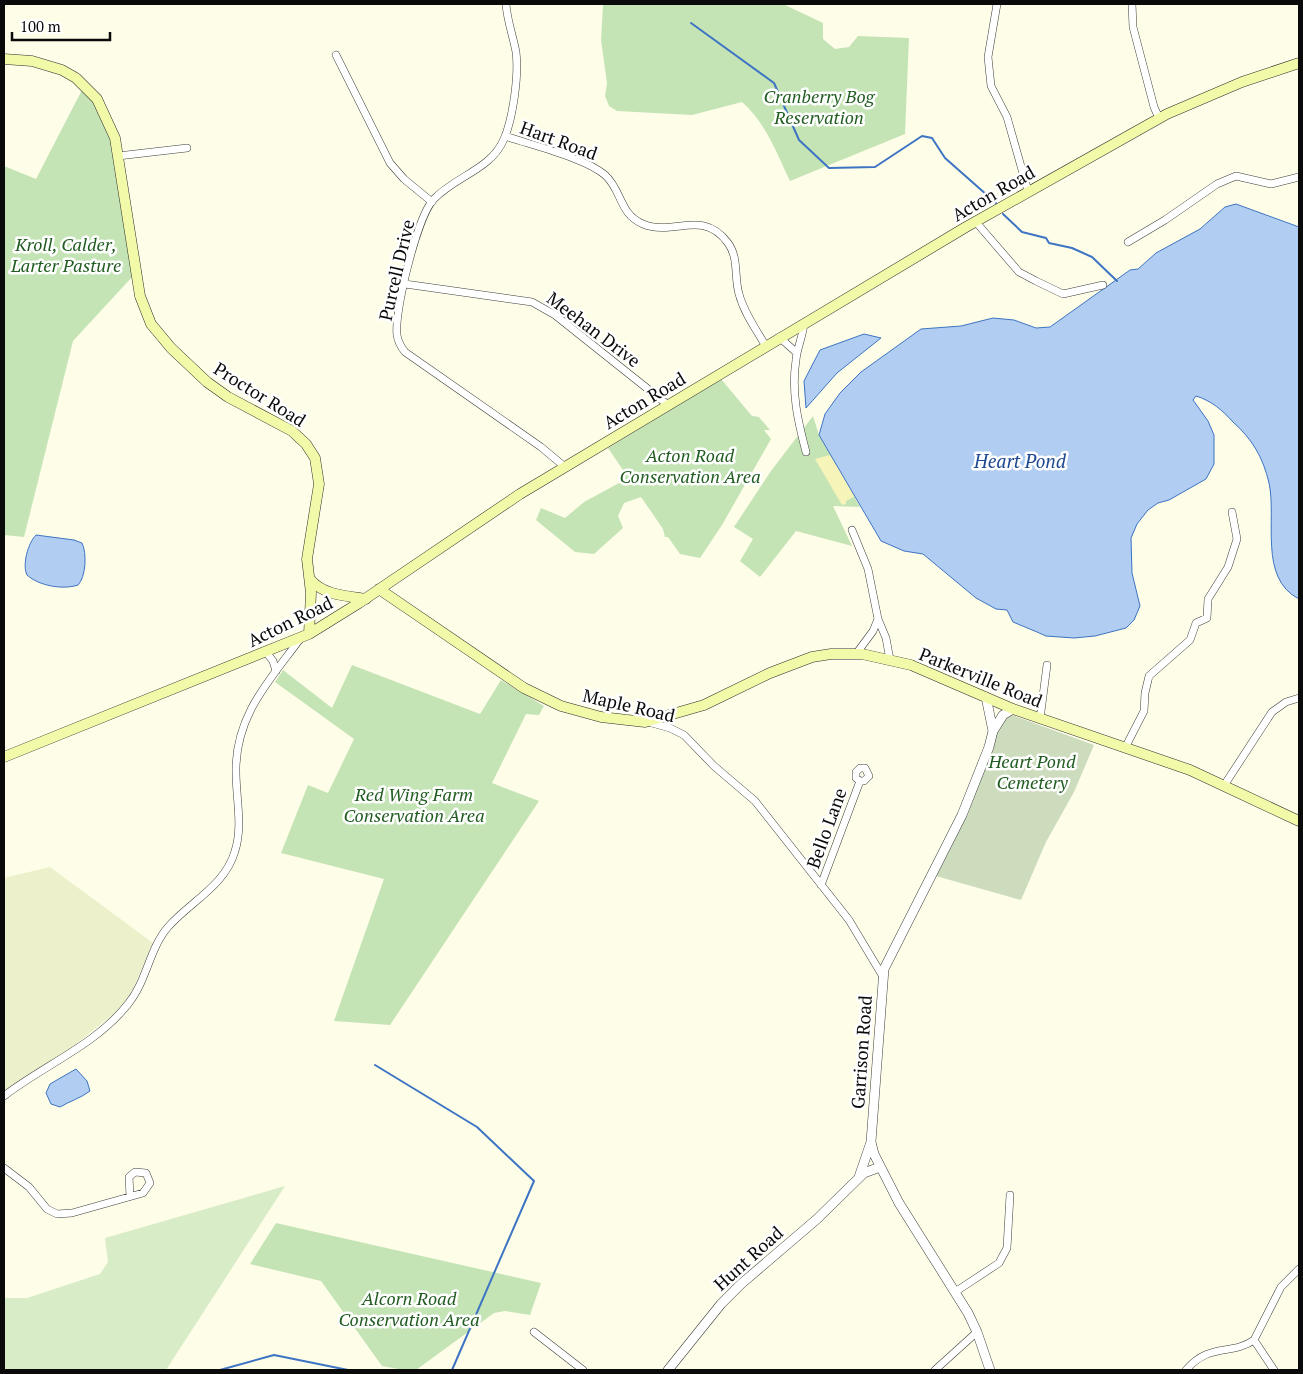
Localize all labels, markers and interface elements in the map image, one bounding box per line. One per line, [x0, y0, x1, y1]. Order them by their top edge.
scale bar [12, 10, 110, 42]
text: 100 m [20, 16, 61, 36]
park label: Cranberry Bog Reservation [764, 84, 876, 129]
street label: Hart Road [517, 115, 601, 165]
street label: Acton Road [947, 160, 1039, 226]
street label: Purcell Drive [373, 217, 419, 323]
park label: Kroll, Calder, Larter Pasture [10, 232, 121, 277]
street label: Meehan Drive [542, 286, 646, 372]
street label: Proctor Road [210, 356, 310, 432]
street label: Acton Road [598, 366, 690, 434]
park label: Acton Road Conservation Area [619, 443, 761, 488]
water label: Heart Pond [973, 448, 1067, 473]
street label: Acton Road [243, 590, 337, 652]
street label: Parkerville Road [916, 641, 1046, 713]
street label: Maple Road [581, 683, 677, 727]
park label: Heart Pond Cemetery [987, 749, 1076, 794]
park label: Red Wing Farm Conservation Area [343, 782, 485, 827]
street label: Bello Lane [800, 784, 852, 872]
street label: Garrison Road [845, 994, 877, 1110]
street label: Hunt Road [708, 1221, 788, 1295]
park label: Alcorn Road Conservation Area [338, 1286, 480, 1331]

